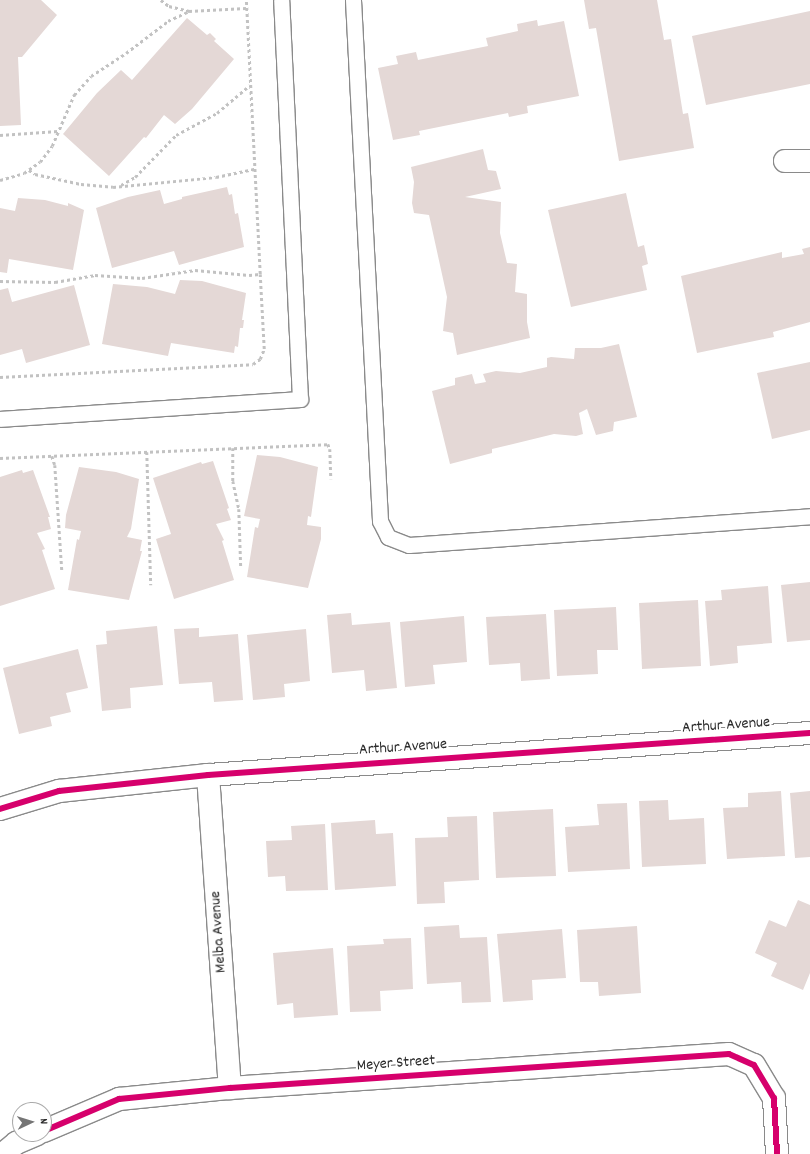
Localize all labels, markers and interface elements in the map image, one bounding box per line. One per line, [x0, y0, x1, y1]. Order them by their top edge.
street label: Arthur Avenue [681, 713, 771, 739]
street label: Arthur Avenue [358, 735, 448, 761]
street label: Melba Avenue [207, 890, 231, 974]
street label: Meyer Street [356, 1052, 436, 1076]
north arrow [12, 1102, 52, 1142]
text: N [35, 1118, 51, 1125]

